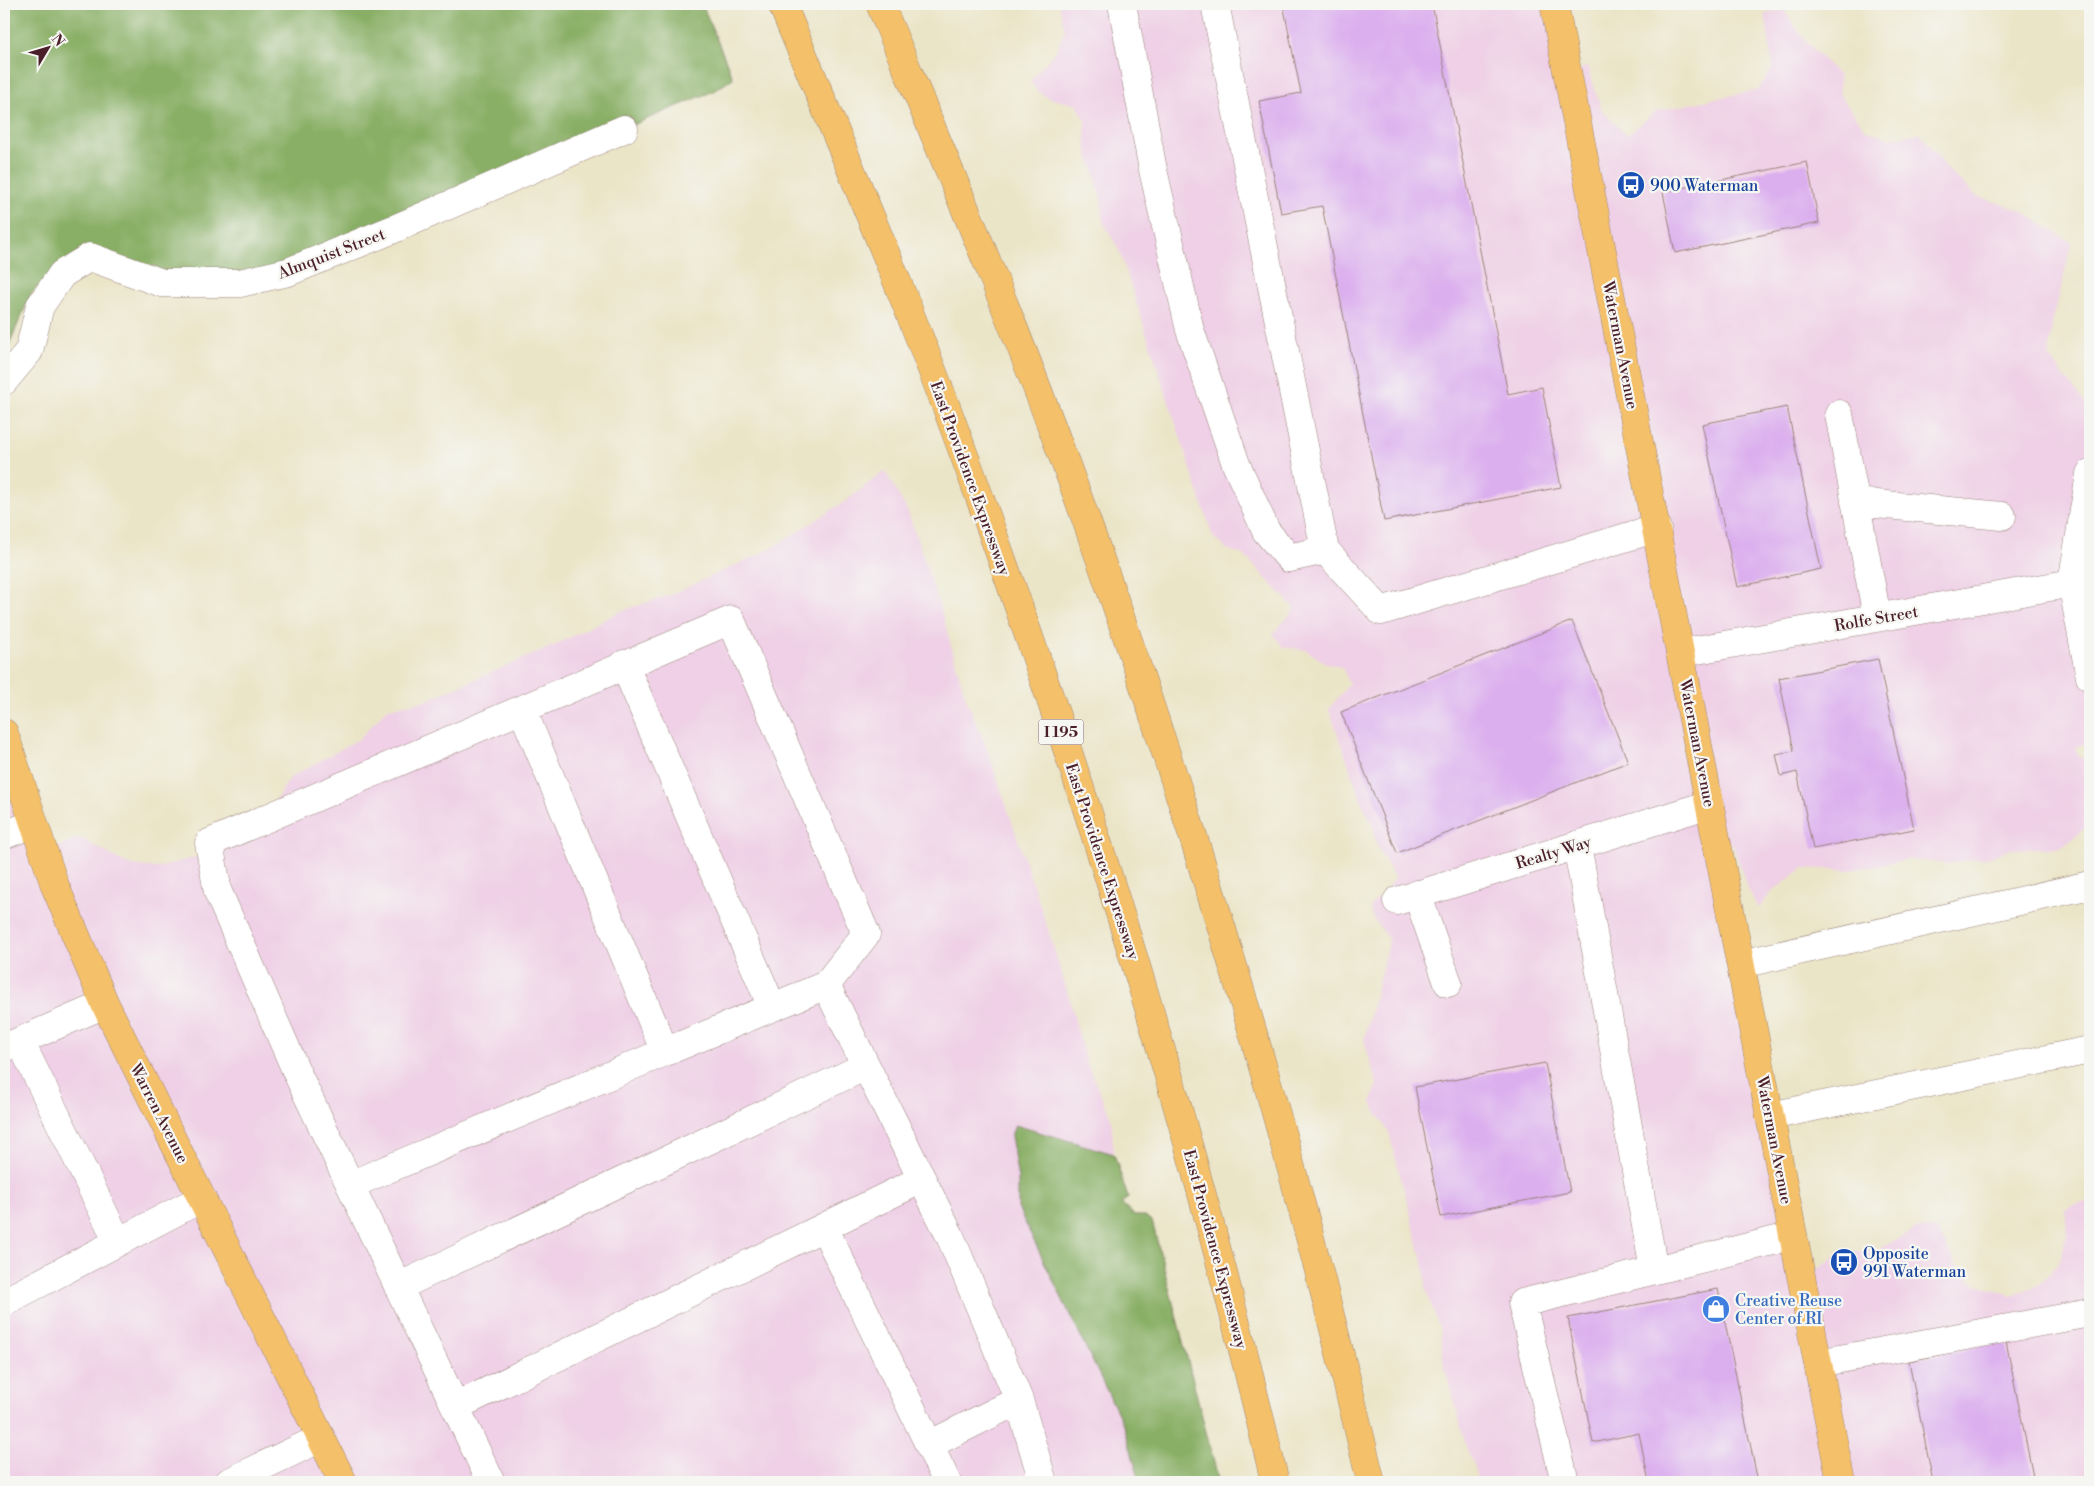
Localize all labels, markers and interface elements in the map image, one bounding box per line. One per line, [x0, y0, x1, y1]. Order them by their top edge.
north arrow [22, 22, 72, 72]
text: N [47, 31, 68, 51]
bus stop icon: 900 Waterman [1616, 170, 1646, 200]
place label: 900 Waterman [1650, 176, 1759, 196]
street label: Almquist Street [274, 224, 388, 284]
street label: Waterman Avenue [1598, 278, 1642, 411]
street label: East Providence Expressway [926, 378, 1015, 578]
street label: Rolfe Street [1833, 602, 1920, 636]
street label: Waterman Avenue [1675, 676, 1719, 809]
road number: I 195 [1038, 720, 1084, 744]
street label: East Providence Expressway [1061, 761, 1143, 962]
street label: Realty Way [1513, 832, 1594, 874]
street label: Warren Avenue [125, 1059, 193, 1167]
street label: Waterman Avenue [1752, 1073, 1796, 1206]
street label: East Providence Expressway [1179, 1147, 1251, 1351]
place label: Opposite 991 Waterman [1863, 1244, 1967, 1282]
bus stop icon: Opposite 991 Waterman [1829, 1247, 1859, 1277]
place label: Creative Reuse Center of RI [1735, 1291, 1842, 1329]
shop icon: Creative Reuse Center of RI [1701, 1294, 1731, 1324]

